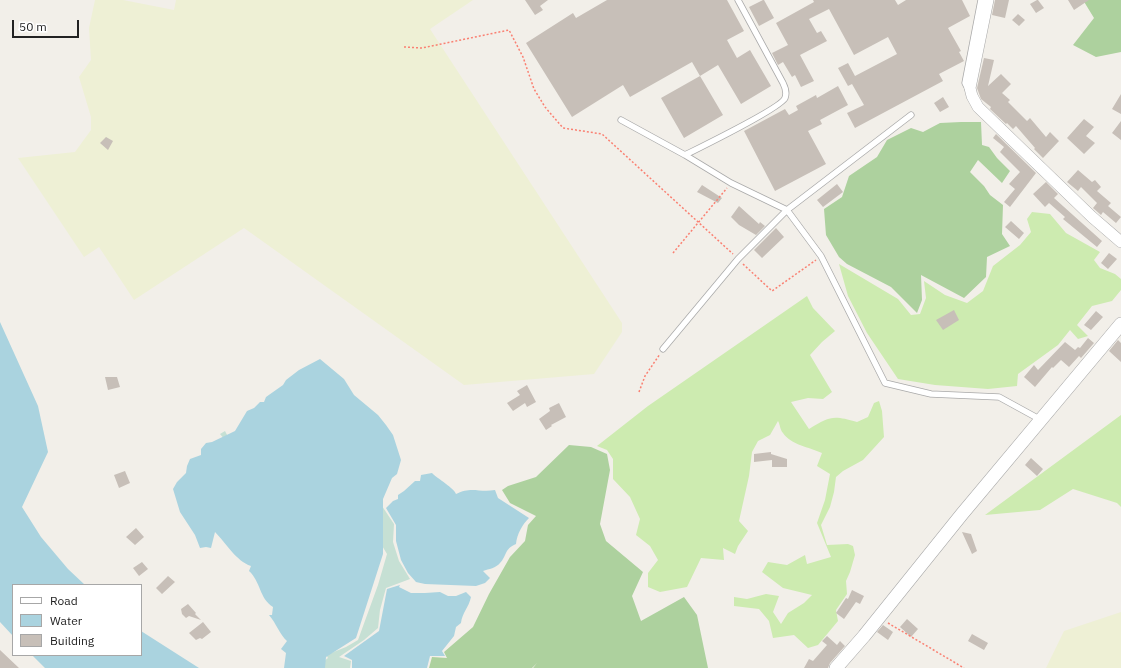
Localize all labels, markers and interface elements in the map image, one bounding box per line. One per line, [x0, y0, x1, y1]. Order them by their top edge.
scale bar [14, 12, 81, 38]
text: 50 m [19, 19, 47, 34]
legend [12, 584, 142, 656]
text: Road [50, 593, 78, 608]
text: Water [50, 613, 82, 628]
text: Building [50, 633, 94, 648]

